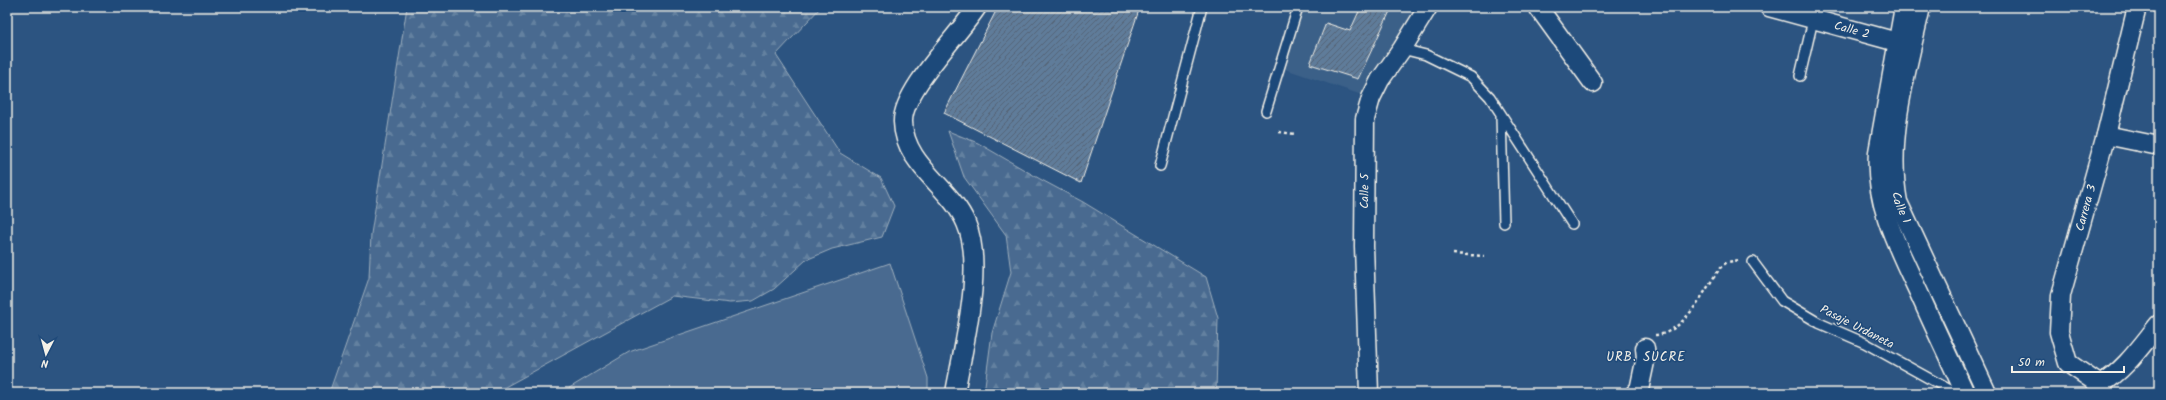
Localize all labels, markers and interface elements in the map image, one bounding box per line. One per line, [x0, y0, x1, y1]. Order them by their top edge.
street label: Calle 2 [1832, 16, 1872, 44]
street label: Calle 5 [1355, 172, 1374, 209]
street label: Carrera 3 [2070, 182, 2101, 233]
street label: Calle 1 [1887, 191, 1916, 227]
street label: Pasaje Urdaneta [1817, 300, 1898, 354]
north arrow [26, 334, 66, 374]
district label: URB. SUCRE [1606, 347, 1686, 368]
scale bar [2012, 348, 2124, 374]
text: 50 m [2018, 353, 2045, 372]
text: N [41, 354, 49, 372]

